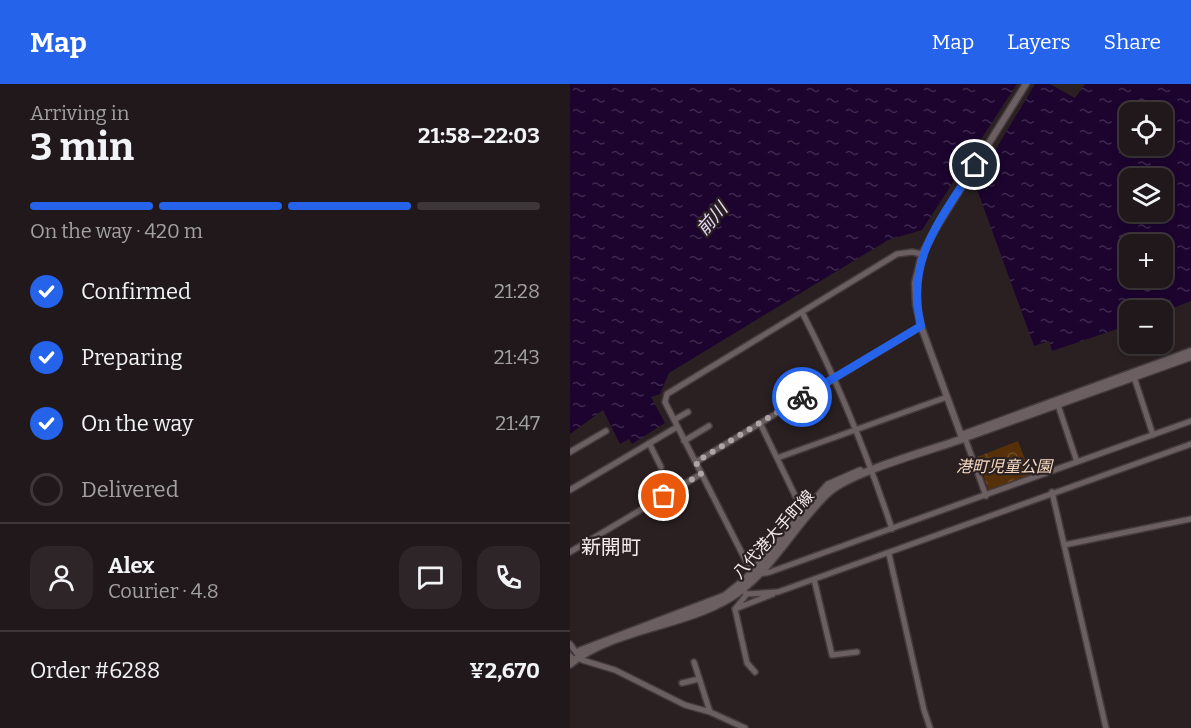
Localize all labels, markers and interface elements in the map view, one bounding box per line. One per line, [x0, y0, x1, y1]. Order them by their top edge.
text: Map [30, 26, 87, 59]
text: Map [932, 29, 974, 55]
text: Layers [1007, 29, 1071, 55]
text: Share [1104, 29, 1161, 55]
text: Arriving in [30, 101, 129, 125]
map controls [1119, 102, 1173, 354]
button: locate [1119, 102, 1173, 156]
text: 21:58–22:03 [418, 122, 540, 149]
text: 3 min [30, 124, 134, 170]
pin [949, 139, 1000, 190]
icon: home [958, 148, 991, 181]
button: layers [1119, 168, 1173, 222]
water label: 前川 [692, 197, 733, 240]
text: On the way · 420 m [30, 219, 203, 243]
button: + [1119, 234, 1173, 288]
icon: check [30, 275, 63, 308]
text: Confirmed [81, 278, 191, 305]
text: 21:28 [494, 279, 540, 303]
button: − [1119, 300, 1173, 354]
icon: check [30, 341, 63, 374]
text: Preparing [81, 344, 183, 371]
text: 21:43 [494, 345, 540, 369]
courier [772, 367, 832, 427]
icon: bike [786, 381, 819, 414]
icon: check [30, 407, 63, 440]
text: On the way [81, 410, 193, 437]
text: 21:47 [495, 411, 540, 435]
park label: 港町児童公園 [956, 457, 1054, 476]
pin [638, 470, 689, 521]
text: Delivered [81, 476, 179, 503]
icon: bag [647, 479, 680, 512]
street label: 八代港大手町線 [729, 486, 818, 582]
district label: 新開町 [581, 535, 641, 559]
button: person [30, 546, 93, 609]
button: chat [399, 546, 462, 609]
button: phone [477, 546, 540, 609]
text: Alex [108, 552, 154, 579]
text: Courier · 4.8 [108, 579, 219, 603]
text: Order #6288 [30, 657, 160, 684]
text: ¥2,670 [469, 657, 540, 684]

